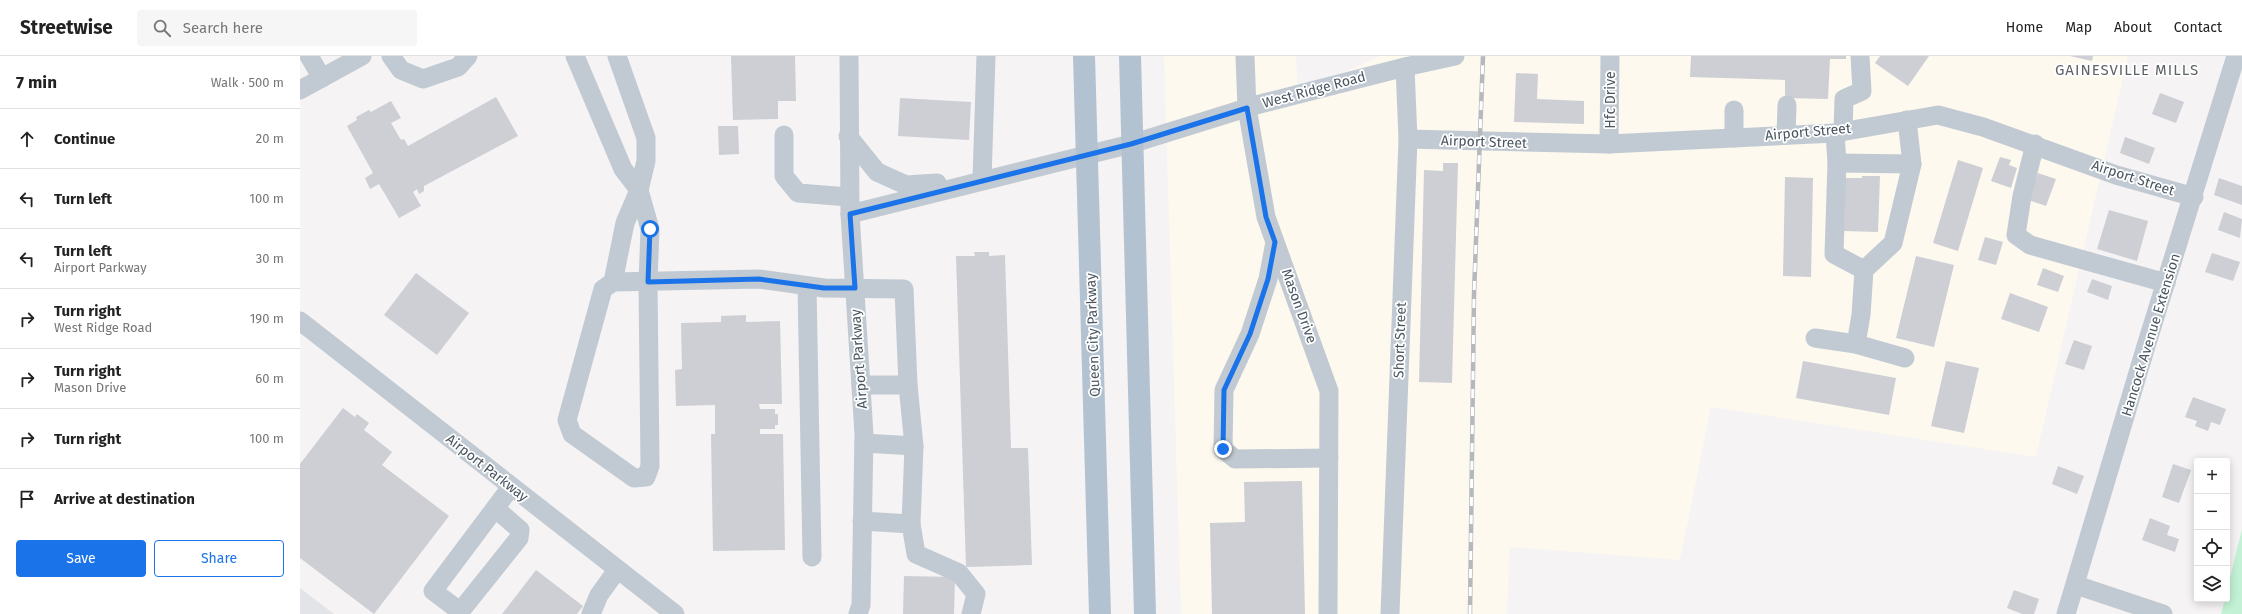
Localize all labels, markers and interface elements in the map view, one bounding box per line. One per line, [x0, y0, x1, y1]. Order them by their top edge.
search box [137, 10, 417, 46]
text: Streetwise [20, 16, 113, 39]
icon: search [151, 17, 173, 39]
text: Search here [183, 19, 263, 37]
text: Home [2006, 19, 2043, 36]
text: Map [2065, 19, 2092, 36]
text: About [2114, 19, 2152, 36]
text: Contact [2174, 19, 2222, 36]
district label: GAINESVILLE MILLS [2055, 61, 2199, 79]
street label: West Ridge Road [1261, 68, 1367, 112]
street label: Hfc Drive [1602, 71, 1619, 129]
text: 7 min [16, 72, 57, 93]
text: Walk · 500 m [211, 75, 284, 90]
street label: Airport Street [1764, 120, 1853, 144]
icon: ahead [16, 128, 38, 150]
text: Continue [54, 130, 115, 148]
text: 20 m [256, 131, 284, 146]
street label: Airport Street [1441, 132, 1528, 152]
street label: Airport Street [2089, 157, 2177, 200]
icon: left [16, 188, 38, 210]
text: Turn left [54, 190, 112, 208]
text: 100 m [249, 191, 284, 206]
route start [641, 220, 659, 238]
text: Turn left [54, 242, 112, 260]
icon: left [16, 248, 38, 270]
text: 30 m [256, 251, 284, 266]
street label: Hancock Avenue Extension [2118, 251, 2184, 419]
text: Airport Parkway [54, 260, 147, 275]
street label: Mason Drive [1278, 267, 1320, 345]
street label: Queen City Parkway [1082, 273, 1104, 397]
street label: Short Street [1390, 301, 1410, 378]
text: Turn right [54, 302, 121, 320]
icon: right [16, 308, 38, 330]
street label: Airport Parkway [847, 309, 871, 409]
text: 190 m [250, 311, 284, 326]
text: West Ridge Road [54, 320, 152, 335]
text: Turn right [54, 362, 121, 380]
icon: right [16, 368, 38, 390]
text: 60 m [255, 371, 284, 386]
text: Mason Drive [54, 380, 126, 395]
icon: right [16, 428, 38, 450]
text: Turn right [54, 430, 121, 448]
text: 100 m [249, 431, 284, 446]
street label: Airport Parkway [442, 431, 532, 505]
route end [1214, 440, 1232, 458]
map controls [2194, 458, 2230, 602]
button: + [2194, 458, 2230, 494]
icon: arrive [16, 488, 38, 510]
text: Arrive at destination [54, 490, 195, 508]
button: − [2194, 494, 2230, 530]
button: locate [2194, 530, 2230, 566]
button: Save [16, 540, 146, 577]
button: Share [154, 540, 284, 577]
button: layers [2194, 566, 2230, 602]

